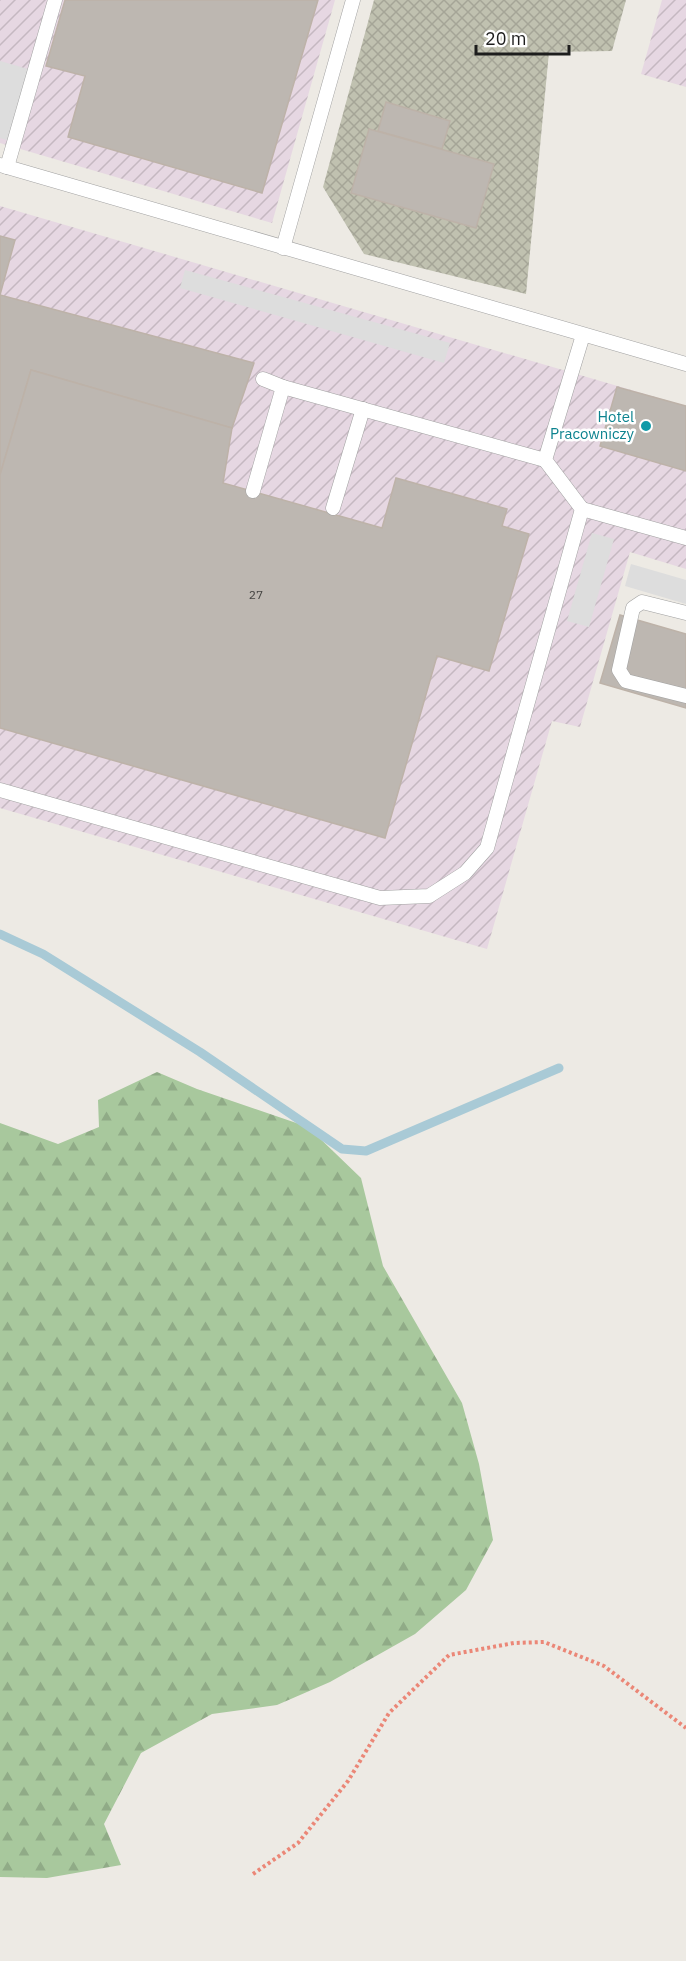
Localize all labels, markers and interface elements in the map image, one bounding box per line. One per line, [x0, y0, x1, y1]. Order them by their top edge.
scale bar [476, 18, 569, 56]
text: 20 m [485, 27, 527, 50]
place label: Hotel Pracowniczy [550, 407, 635, 443]
marker: Hotel Pracowniczy [639, 419, 653, 433]
house number: 27 [249, 587, 263, 602]

